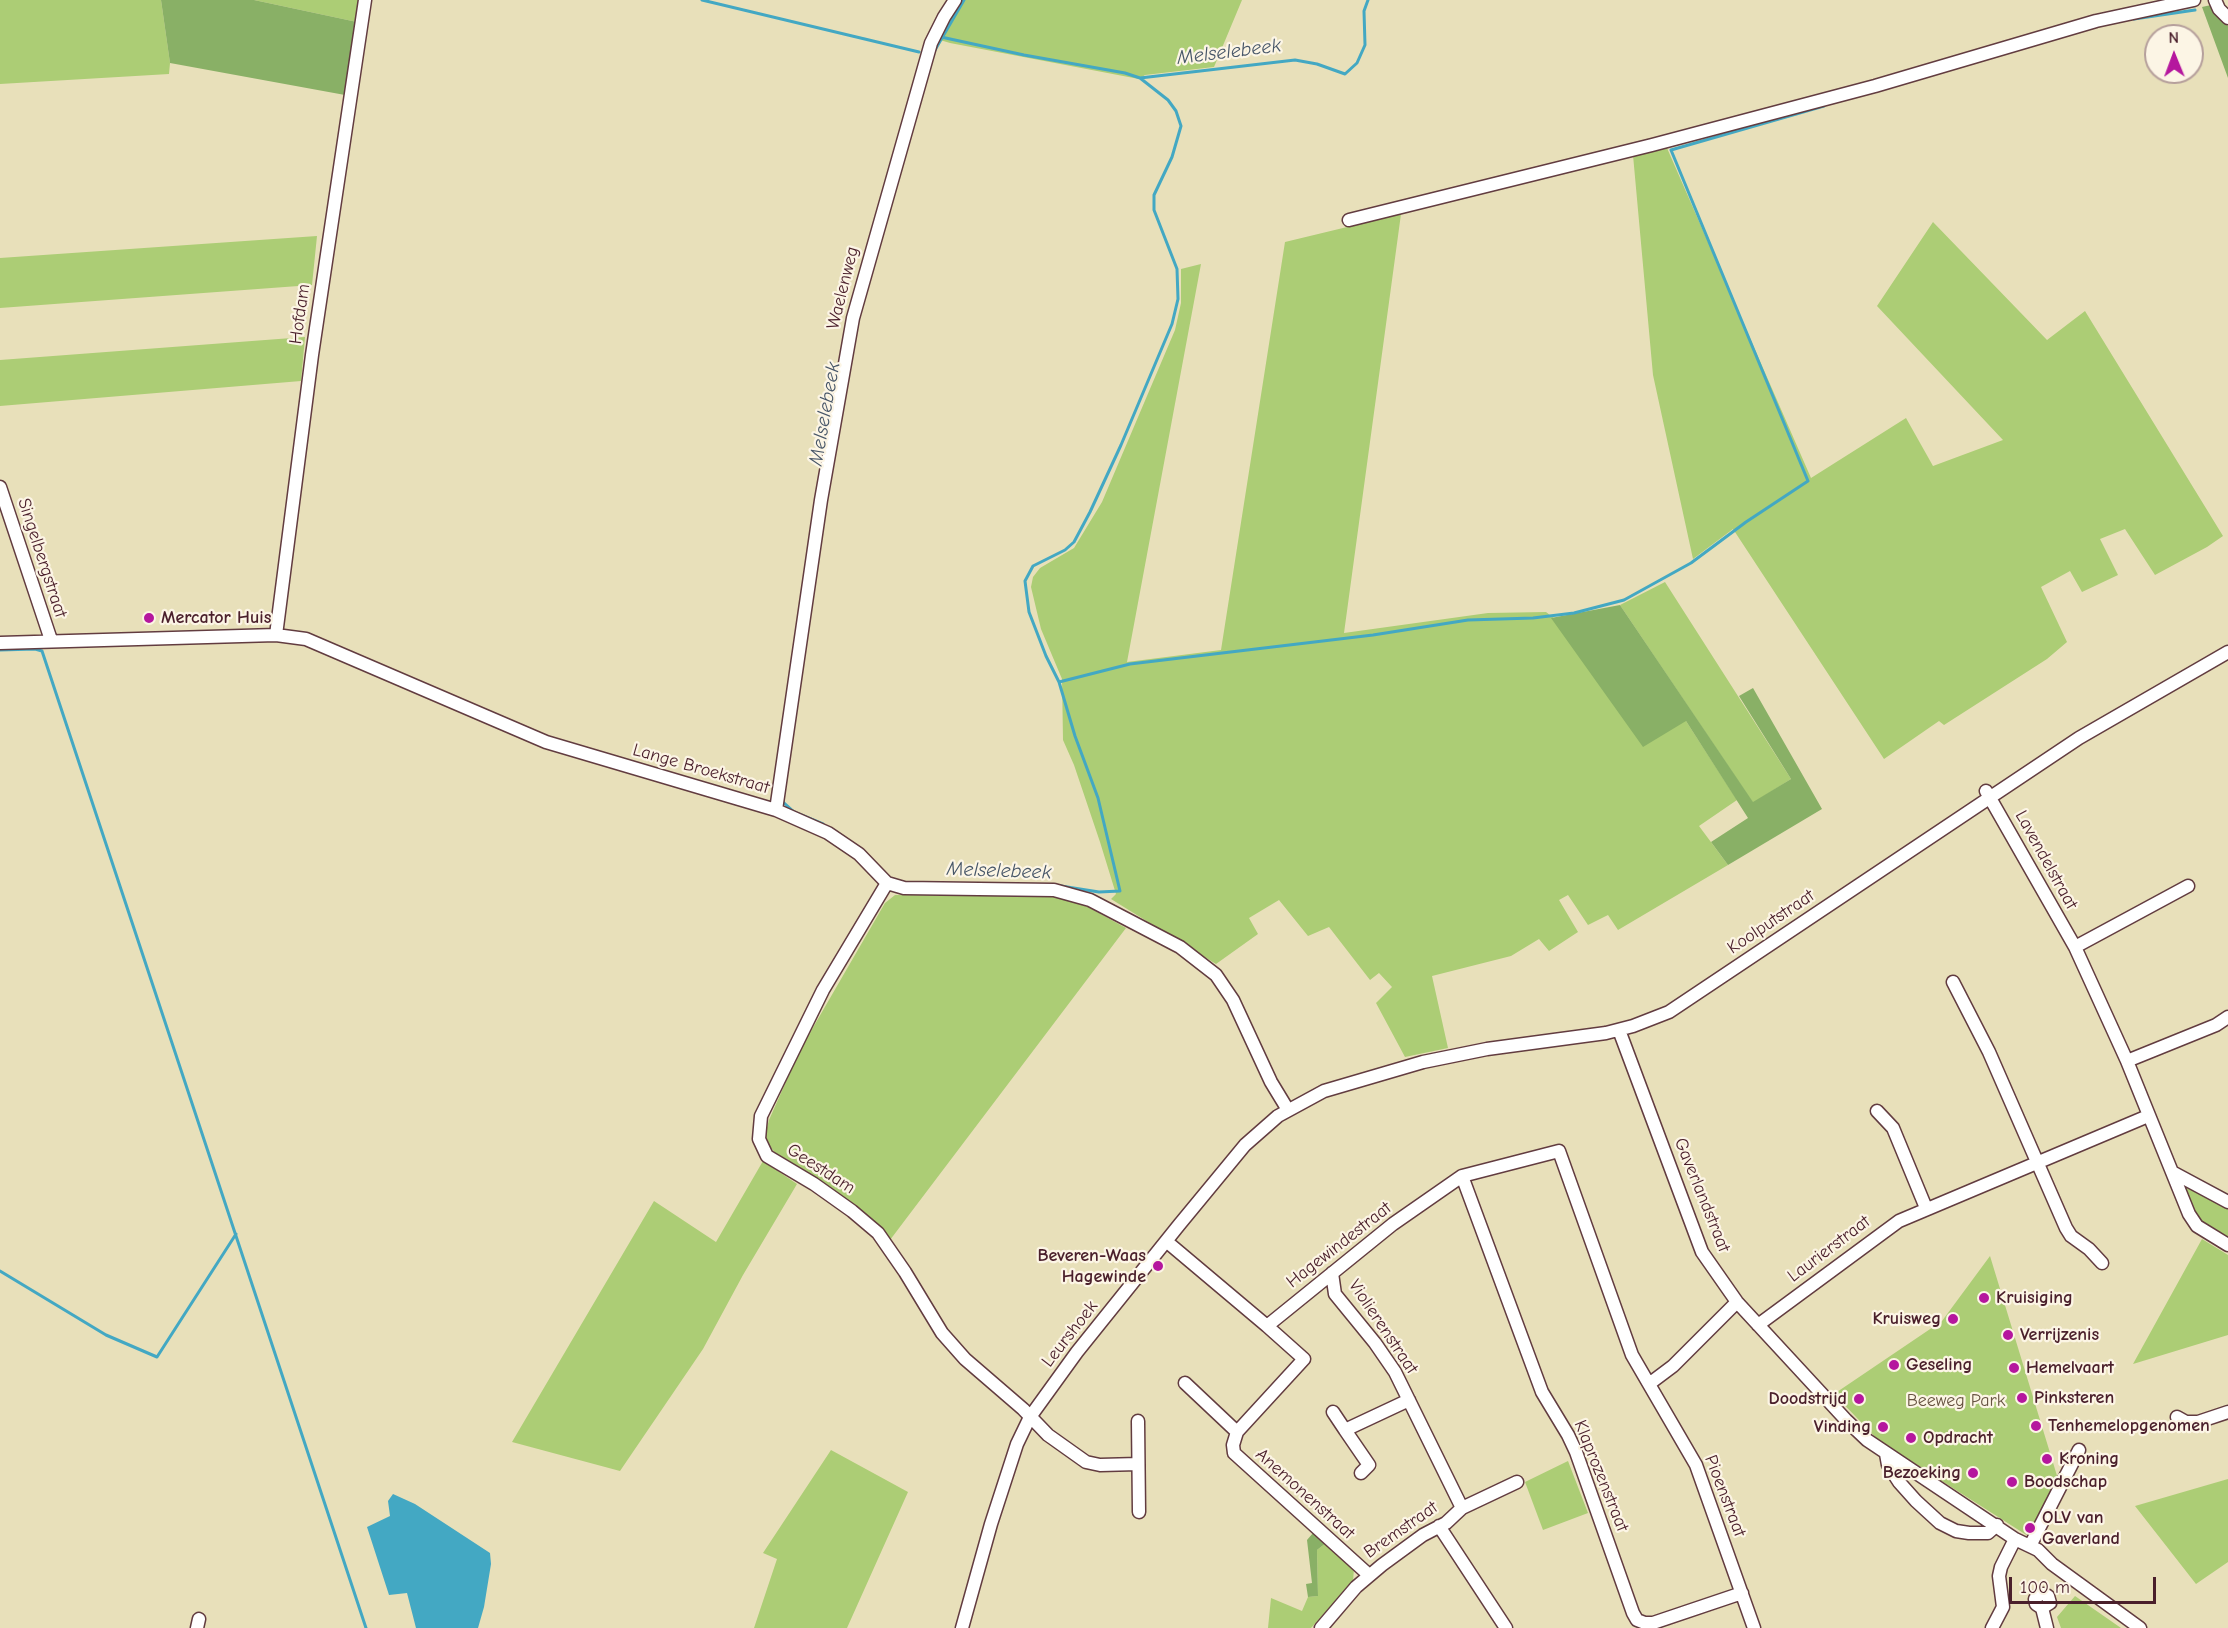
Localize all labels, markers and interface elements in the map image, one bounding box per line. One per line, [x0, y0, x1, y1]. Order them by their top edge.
north arrow [2144, 24, 2204, 84]
text: N [2168, 29, 2179, 47]
water label: Melselebeek [1176, 34, 1282, 70]
street label: Waelenweg [822, 244, 864, 332]
street label: Hofdam [285, 282, 315, 346]
water label: Melselebeek [804, 360, 846, 468]
street label: Singelbergstraat [13, 495, 71, 621]
place label: Mercator Huis [161, 607, 271, 629]
marker: Mercator Huis [142, 611, 156, 625]
street label: Lange Broekstraat [630, 739, 772, 799]
street label: Lavendelstraat [2010, 807, 2082, 913]
water label: Melselebeek [946, 857, 1052, 885]
street label: Koolputstraat [1723, 885, 1819, 959]
street label: Gaverlandstraat [1669, 1135, 1735, 1255]
street label: Geestdam [783, 1139, 859, 1199]
street label: Hagewindestraat [1282, 1197, 1396, 1293]
street label: Laurierstraat [1783, 1211, 1875, 1287]
place label: Beveren-Waas Hagewinde [1038, 1245, 1146, 1288]
marker: Beveren-Waas Hagewinde [1151, 1259, 1165, 1273]
street label: Violierenstraat [1344, 1276, 1422, 1378]
place label: Kruisiging [1996, 1287, 2073, 1309]
marker: Kruisiging [1977, 1291, 1991, 1305]
street label: Leurshoek [1037, 1296, 1103, 1372]
place label: Kruisweg [1872, 1308, 1941, 1330]
marker: Kruisweg [1946, 1312, 1960, 1326]
place label: Verrijzenis [2020, 1324, 2099, 1346]
marker: Verrijzenis [2001, 1328, 2015, 1342]
place label: Geseling [1906, 1354, 1972, 1376]
place label: Hemelvaart [2026, 1357, 2114, 1379]
marker: Geseling [1887, 1358, 1901, 1372]
marker: Hemelvaart [2007, 1361, 2021, 1375]
place label: Pinksteren [2034, 1387, 2114, 1409]
place label: Doodstrijd [1769, 1388, 1847, 1410]
park label: Beeweg Park [1907, 1390, 2005, 1412]
marker: Pinksteren [2015, 1391, 2029, 1405]
marker: Doodstrijd [1852, 1392, 1866, 1406]
place label: Tenhemelopgenomen [2048, 1415, 2210, 1437]
place label: Vinding [1814, 1416, 1871, 1438]
street label: Klaprozenstraat [1569, 1417, 1633, 1535]
marker: Tenhemelopgenomen [2029, 1419, 2043, 1433]
marker: Vinding [1876, 1420, 1890, 1434]
place label: Opdracht [1923, 1427, 1993, 1449]
marker: Opdracht [1904, 1431, 1918, 1445]
street label: Anemonenstraat [1251, 1444, 1359, 1544]
place label: Kroning [2059, 1448, 2119, 1470]
street label: Pioenstraat [1700, 1452, 1750, 1540]
marker: Kroning [2040, 1452, 2054, 1466]
place label: Bezoeking [1883, 1462, 1961, 1484]
marker: Bezoeking [1966, 1466, 1980, 1480]
place label: Boodschap [2024, 1471, 2107, 1493]
marker: Boodschap [2005, 1475, 2019, 1489]
street label: Bremstraat [1360, 1497, 1442, 1563]
place label: OLV van Gaverland [2042, 1507, 2120, 1550]
marker: OLV van Gaverland [2023, 1521, 2037, 1535]
scale bar [2012, 1565, 2159, 1603]
text: 100 m [2020, 1577, 2070, 1598]

